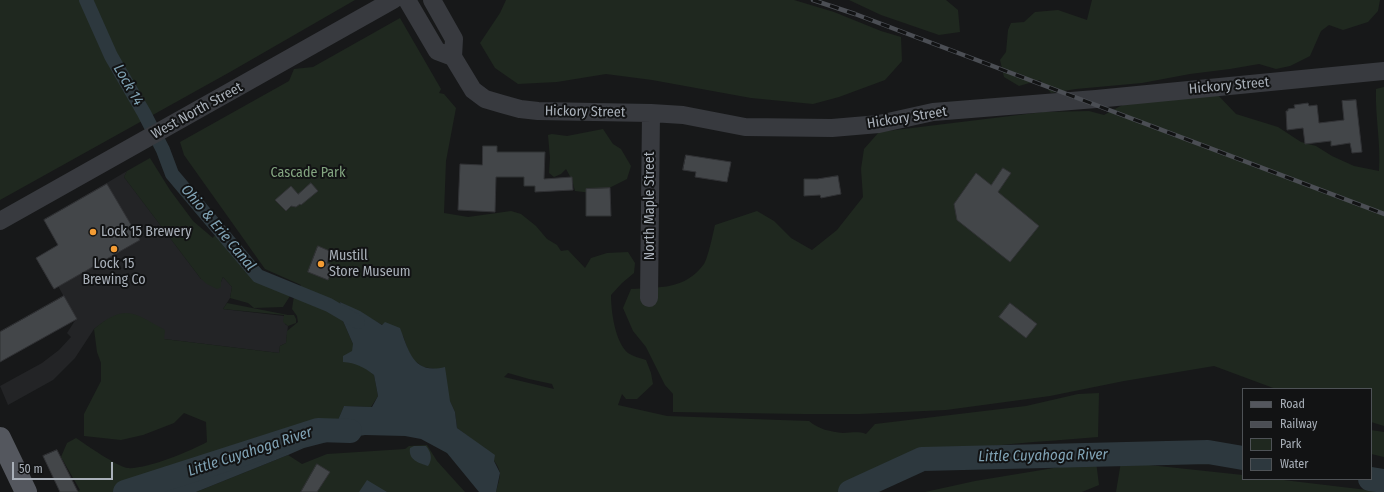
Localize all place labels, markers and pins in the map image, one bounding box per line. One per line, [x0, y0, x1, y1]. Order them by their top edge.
place label: Lock 15 Brewery [101, 224, 192, 240]
marker: Lock 15 Brewery [88, 227, 98, 237]
marker: Lock 15 Brewing Co [109, 244, 119, 254]
place label: Mustill Store Museum [329, 248, 411, 280]
place label: Lock 15 Brewing Co [82, 256, 146, 288]
marker: Mustill Store Museum [316, 259, 326, 269]

